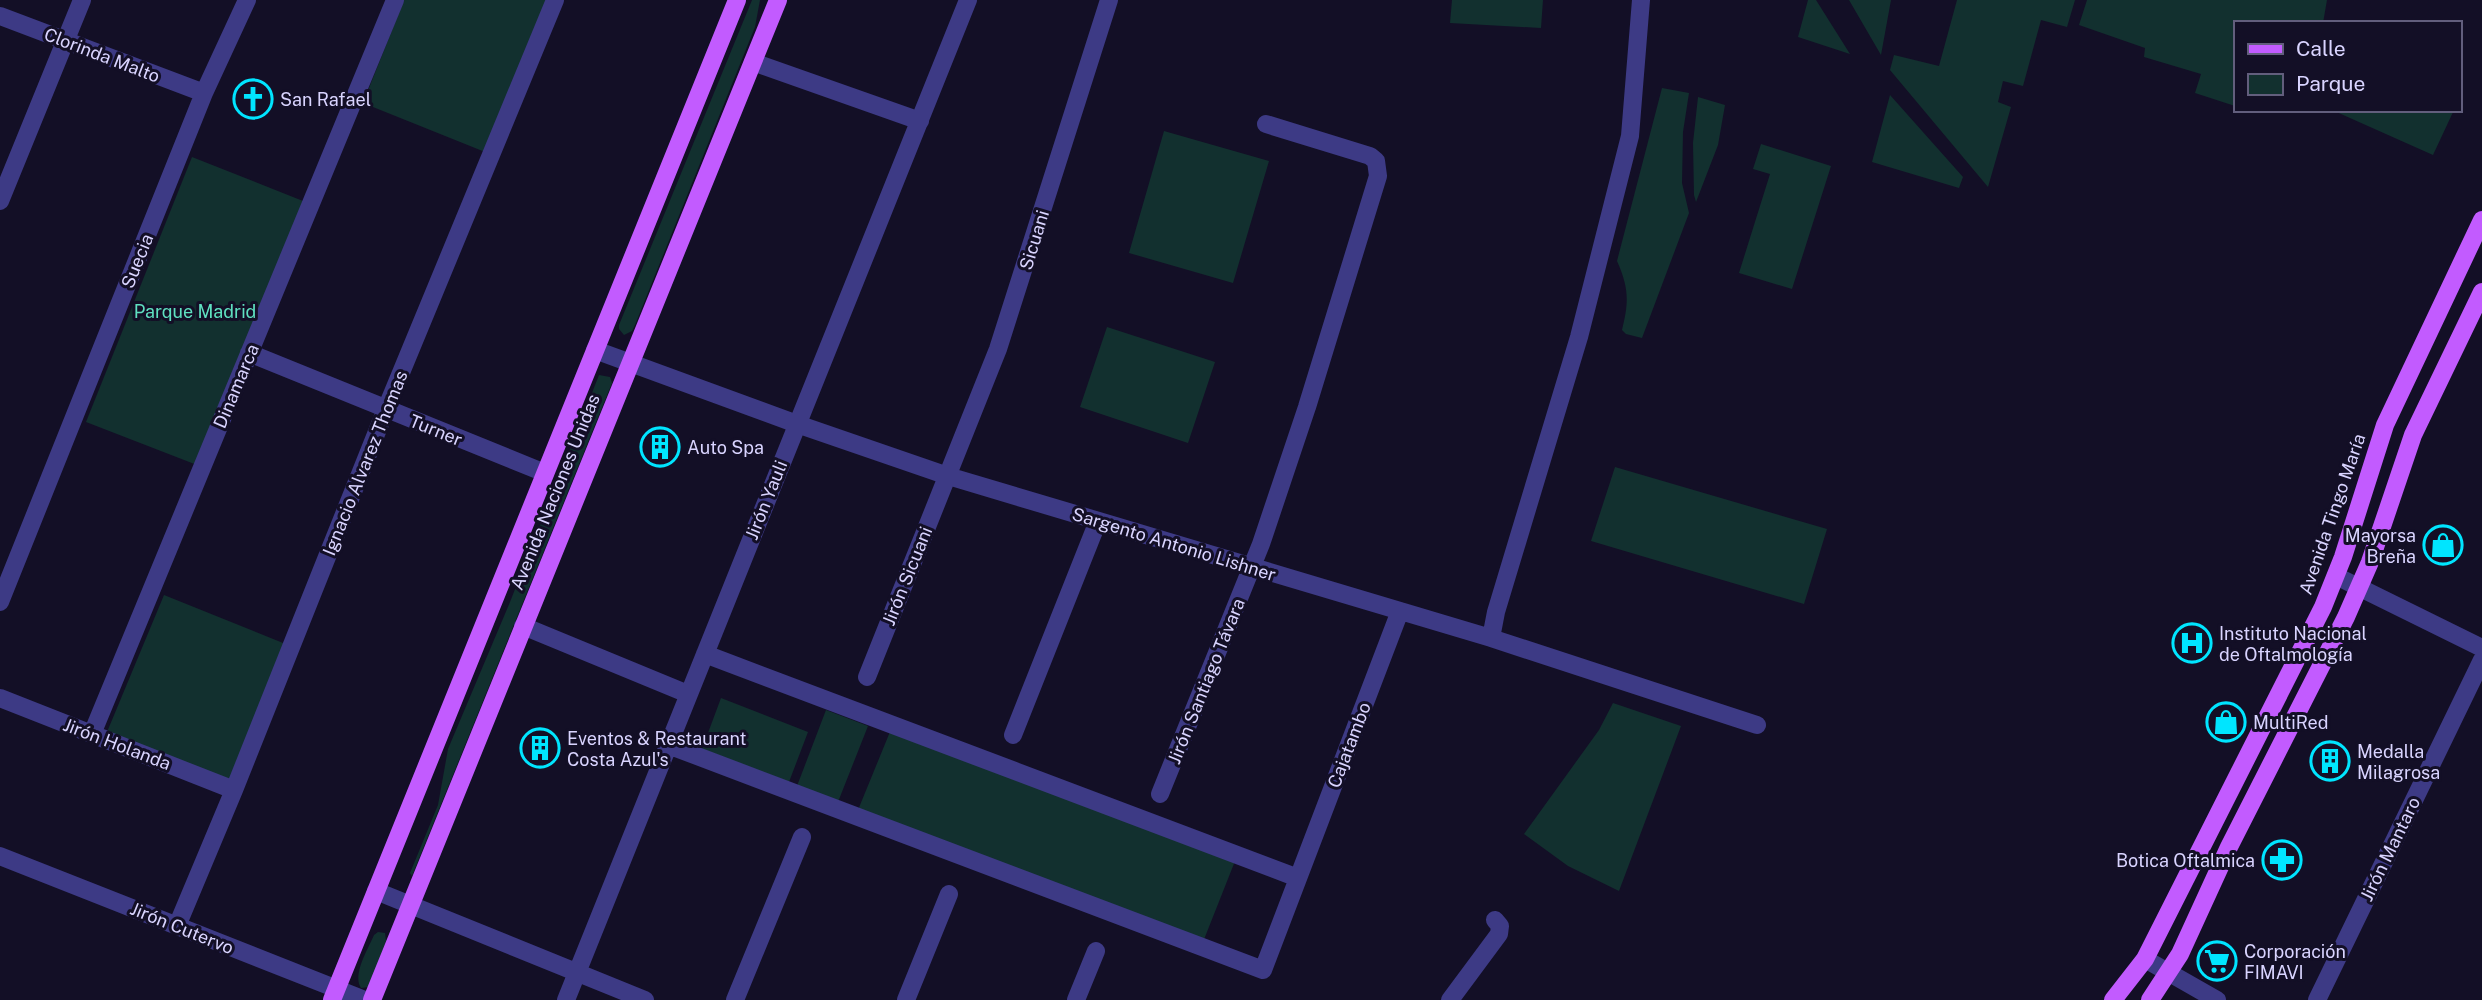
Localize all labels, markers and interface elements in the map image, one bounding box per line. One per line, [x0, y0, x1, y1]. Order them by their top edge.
legend [2234, 21, 2461, 112]
street label: Clorinda Malto [41, 23, 163, 87]
text: Calle [2296, 36, 2346, 61]
text: Parque [2296, 71, 2365, 96]
church icon: San Rafael [232, 78, 274, 120]
place label: San Rafael [280, 89, 371, 110]
street label: Sicuani [1015, 208, 1053, 272]
street label: Suecia [117, 231, 157, 291]
park label: Parque Madrid [134, 301, 256, 322]
street label: Dinamarca [209, 341, 263, 431]
street label: Ignacio Alvarez Thomas [318, 368, 412, 558]
street label: Avenida Naciones Unidas [506, 391, 604, 593]
street label: Turner [407, 410, 465, 450]
building icon: Auto Spa [639, 426, 681, 468]
street label: Avenida Tingo María [2295, 431, 2369, 597]
place label: Auto Spa [687, 437, 764, 458]
street label: Jirón Yauli [741, 457, 791, 543]
street label: Sargento Antonio Lishner [1070, 503, 1278, 585]
street label: Jirón Sicuani [878, 523, 936, 629]
shop icon: Mayorsa Breña [2422, 524, 2464, 566]
place label: Mayorsa Breña [2345, 525, 2416, 567]
street label: Jirón Santiago Távara [1163, 595, 1249, 767]
hospital icon: Instituto Nacional de Oftalmología [2171, 622, 2213, 664]
place label: Instituto Nacional de Oftalmología [2219, 623, 2367, 665]
street label: Cajatambo [1323, 699, 1375, 791]
shop icon: MultiRed [2205, 701, 2247, 743]
place label: MultiRed [2253, 712, 2329, 733]
street label: Jirón Holanda [60, 714, 174, 774]
building icon: Eventos & Restaurant Costa Azul's [519, 727, 561, 769]
place label: Eventos & Restaurant Costa Azul's [567, 728, 746, 770]
building icon: Medalla Milagrosa [2309, 740, 2351, 782]
place label: Medalla Milagrosa [2357, 741, 2440, 783]
street label: Jirón Mantaro [2356, 794, 2424, 904]
pharmacy icon: Botica Oftalmica [2261, 839, 2303, 881]
place label: Botica Oftalmica [2116, 850, 2255, 871]
street label: Jirón Cutervo [127, 898, 237, 958]
supermarket icon: Corporación FIMAVI [2196, 940, 2238, 982]
place label: Corporación FIMAVI [2244, 941, 2346, 983]

